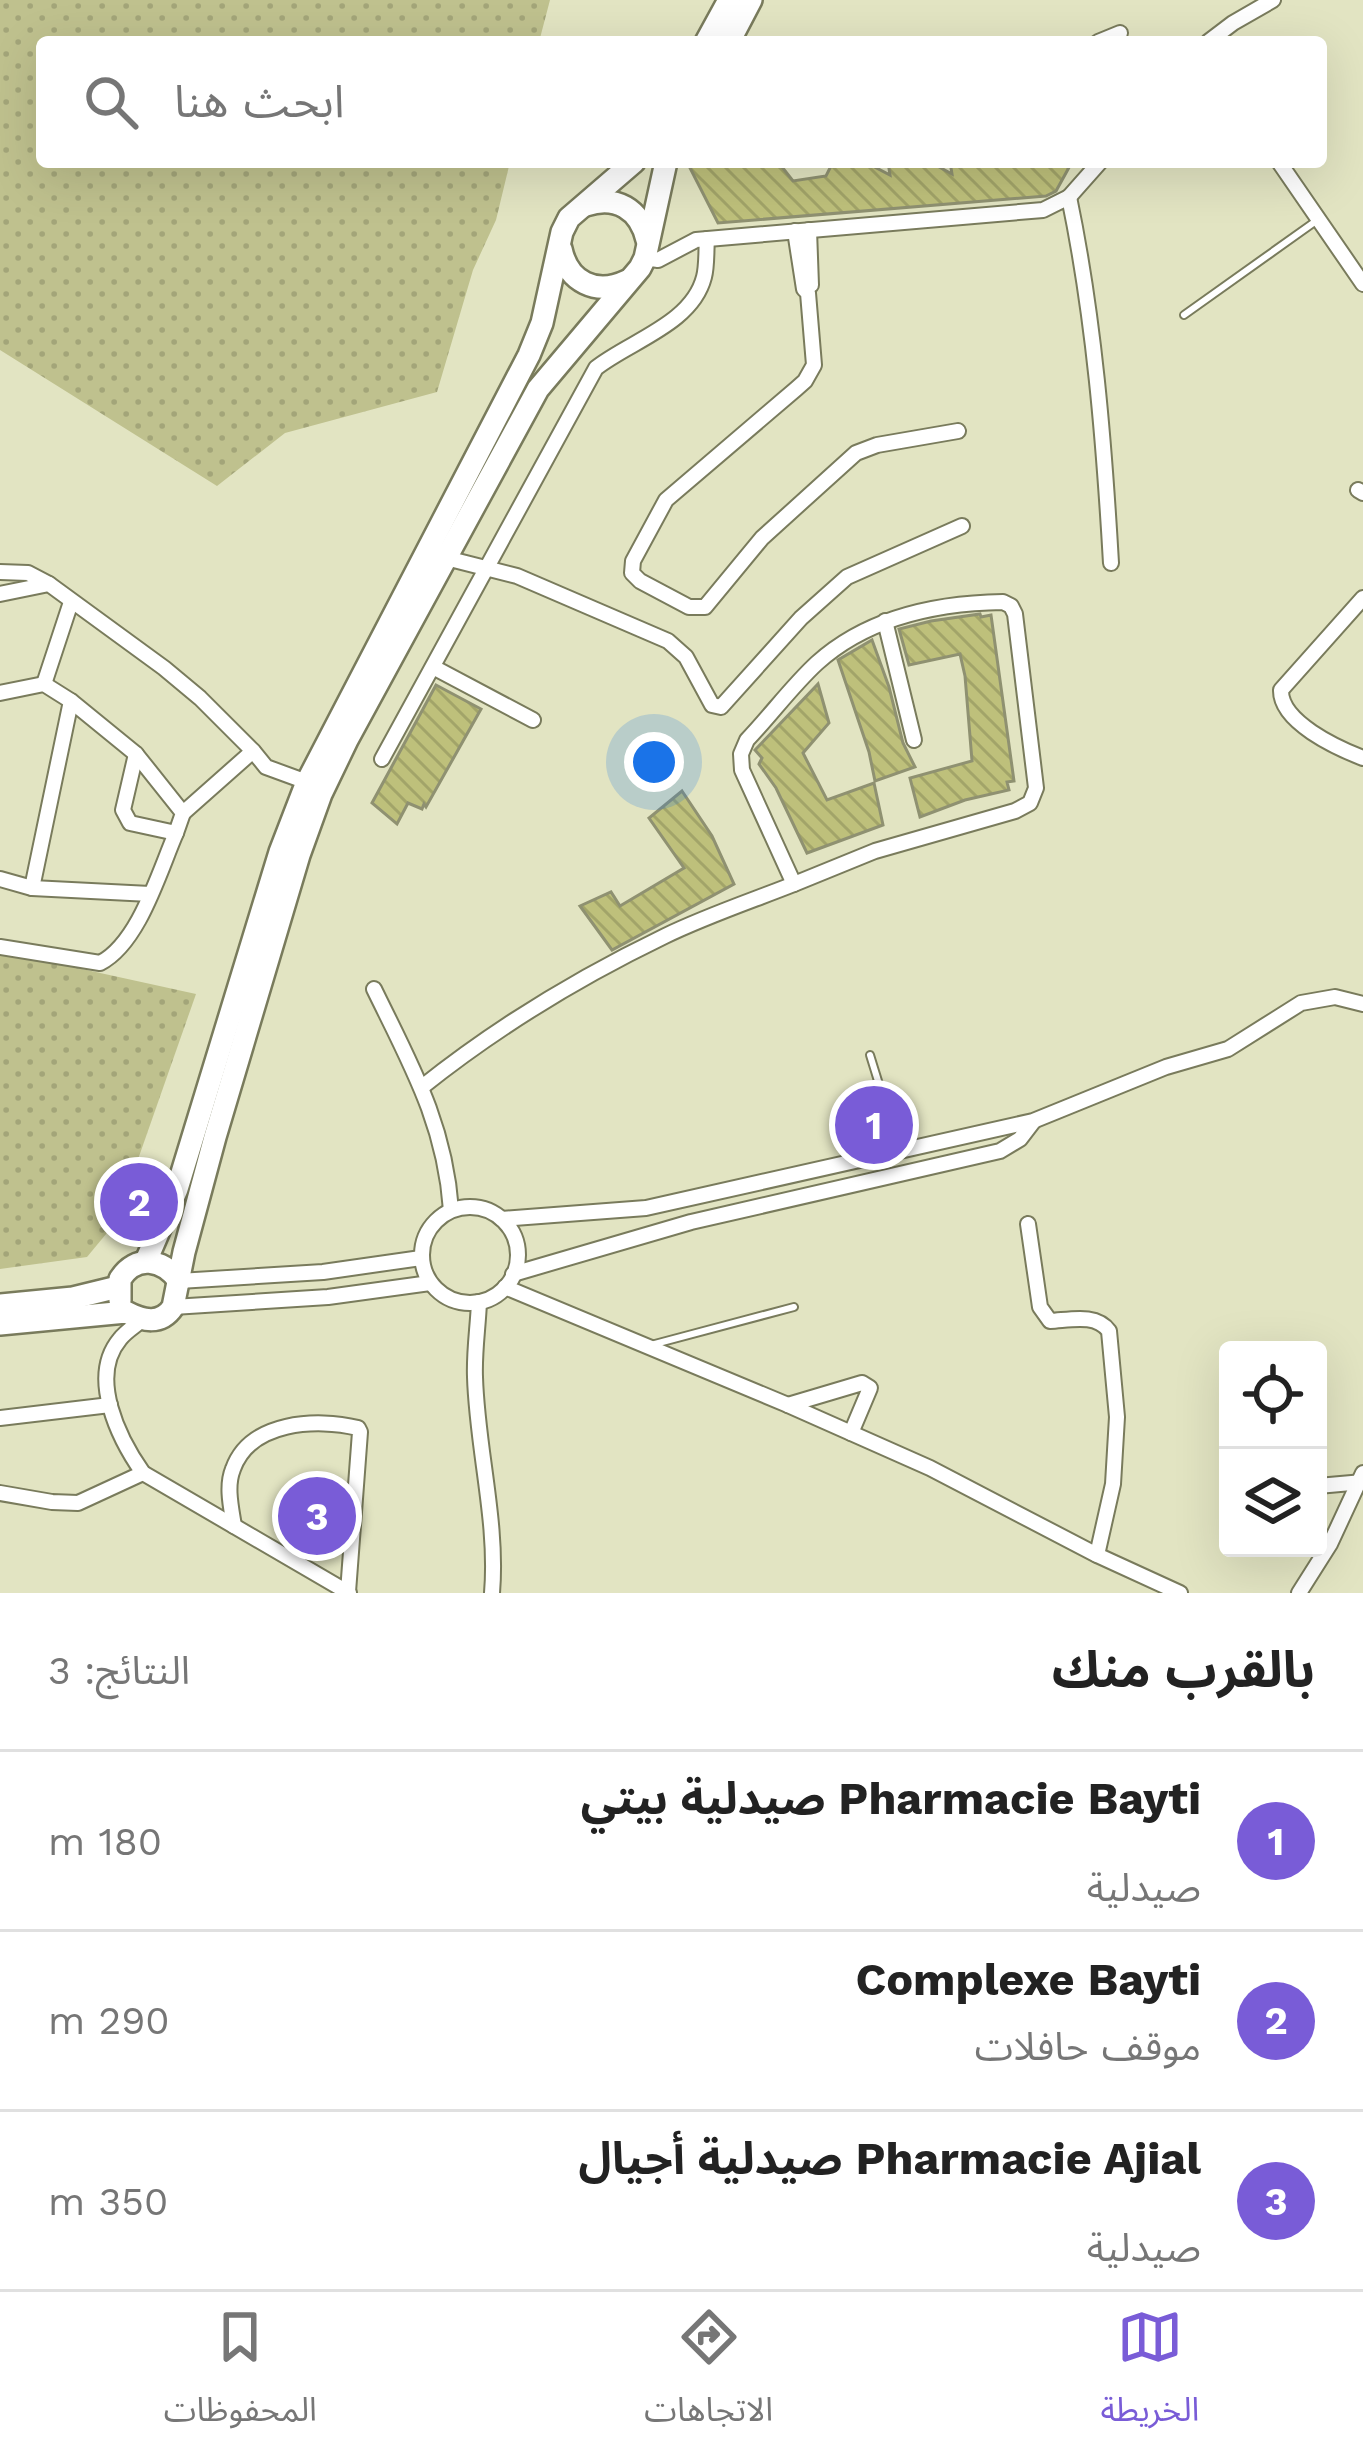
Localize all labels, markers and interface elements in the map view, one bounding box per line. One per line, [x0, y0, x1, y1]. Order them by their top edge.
search box [36, 36, 1327, 168]
icon: search [78, 69, 144, 135]
text: ابحث هنا [174, 75, 344, 128]
your location [624, 732, 684, 792]
pin: 1 [835, 1080, 913, 1170]
pin: 2 [100, 1157, 178, 1247]
map controls [1219, 1341, 1327, 1557]
button: locate [1219, 1341, 1327, 1449]
button: layers [1219, 1449, 1327, 1557]
pin: 3 [278, 1471, 356, 1561]
text: بالقرب منك [1052, 1640, 1315, 1699]
text: النتائج: 3 [48, 1648, 190, 1693]
text: Pharmacie Bayti صيدلية بيتي [581, 1772, 1201, 1825]
text: 180 m [48, 1819, 162, 1864]
text: 1 [1268, 1819, 1284, 1864]
text: صيدلية [1087, 1865, 1201, 1910]
text: Complexe Bayti [855, 1953, 1201, 2006]
text: 290 m [48, 1998, 170, 2043]
text: 2 [1264, 1998, 1288, 2043]
text: موقف حافلات [975, 2024, 1201, 2069]
text: Pharmacie Ajial صيدلية أجيال [578, 2132, 1201, 2185]
text: 350 m [48, 2179, 168, 2224]
text: 3 [1264, 2179, 1288, 2224]
text: صيدلية [1087, 2225, 1201, 2270]
tab: المحفوظات [164, 2304, 317, 2445]
tab: الاتجاهات [644, 2304, 773, 2445]
tab: الخريطة [1100, 2304, 1199, 2445]

